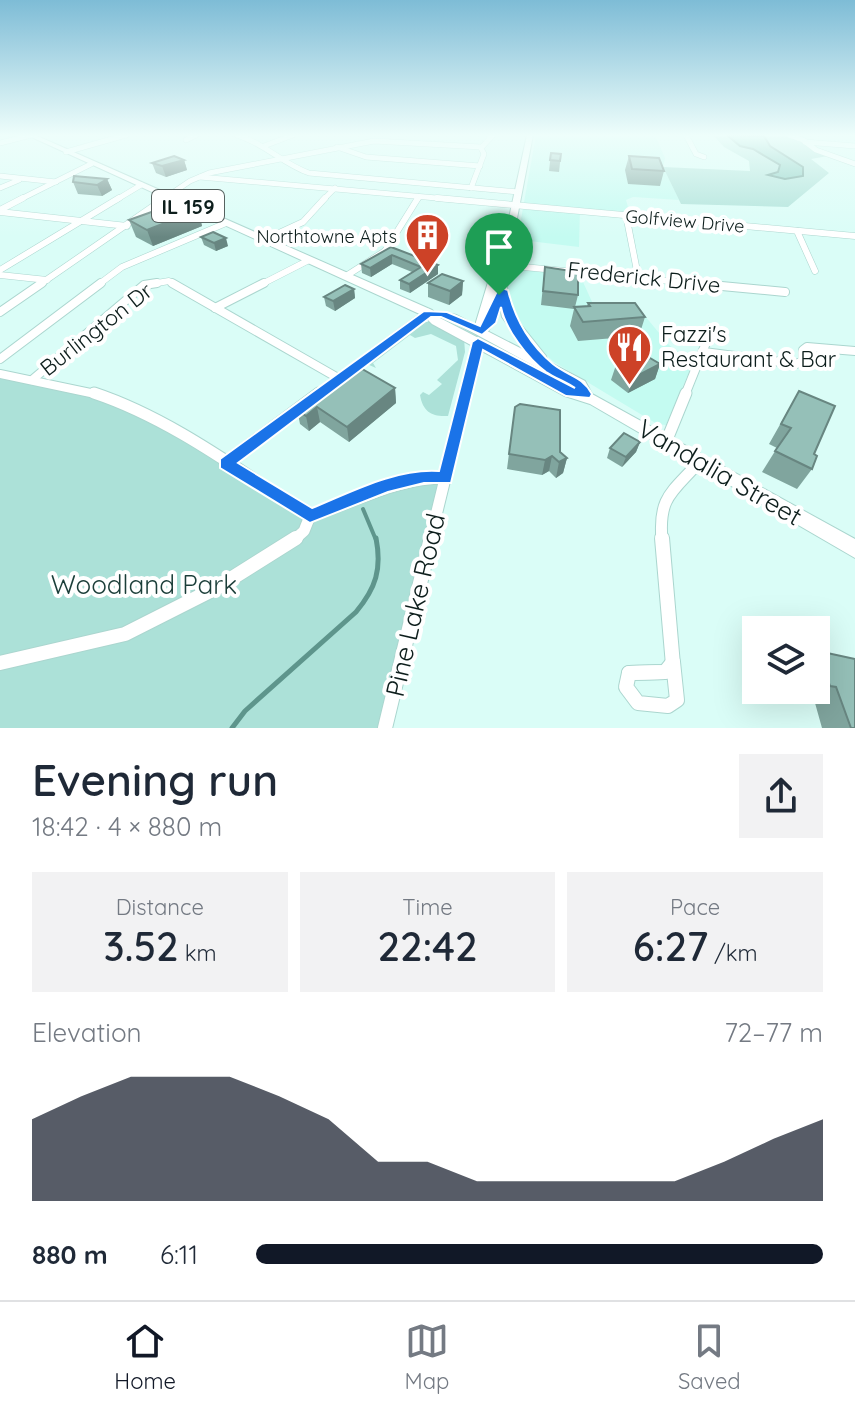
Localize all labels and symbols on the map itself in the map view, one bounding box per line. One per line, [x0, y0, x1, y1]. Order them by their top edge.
road number: IL 159 [152, 190, 224, 222]
street label: Golfview Drive [624, 204, 746, 238]
building icon: Northtowne Apts [404, 212, 452, 275]
pin [465, 213, 533, 295]
place label: Northtowne Apts [256, 225, 397, 248]
street label: Frederick Drive [566, 255, 722, 299]
street label: Burlington Dr [34, 276, 158, 382]
place label: Fazzi's Restaurant & Bar [661, 320, 837, 373]
restaurant icon: Fazzi's Restaurant & Bar [606, 323, 654, 386]
street label: Vandalia Street [632, 412, 808, 532]
street label: Pine Lake Road [378, 510, 452, 700]
park label: Woodland Park [51, 568, 237, 601]

